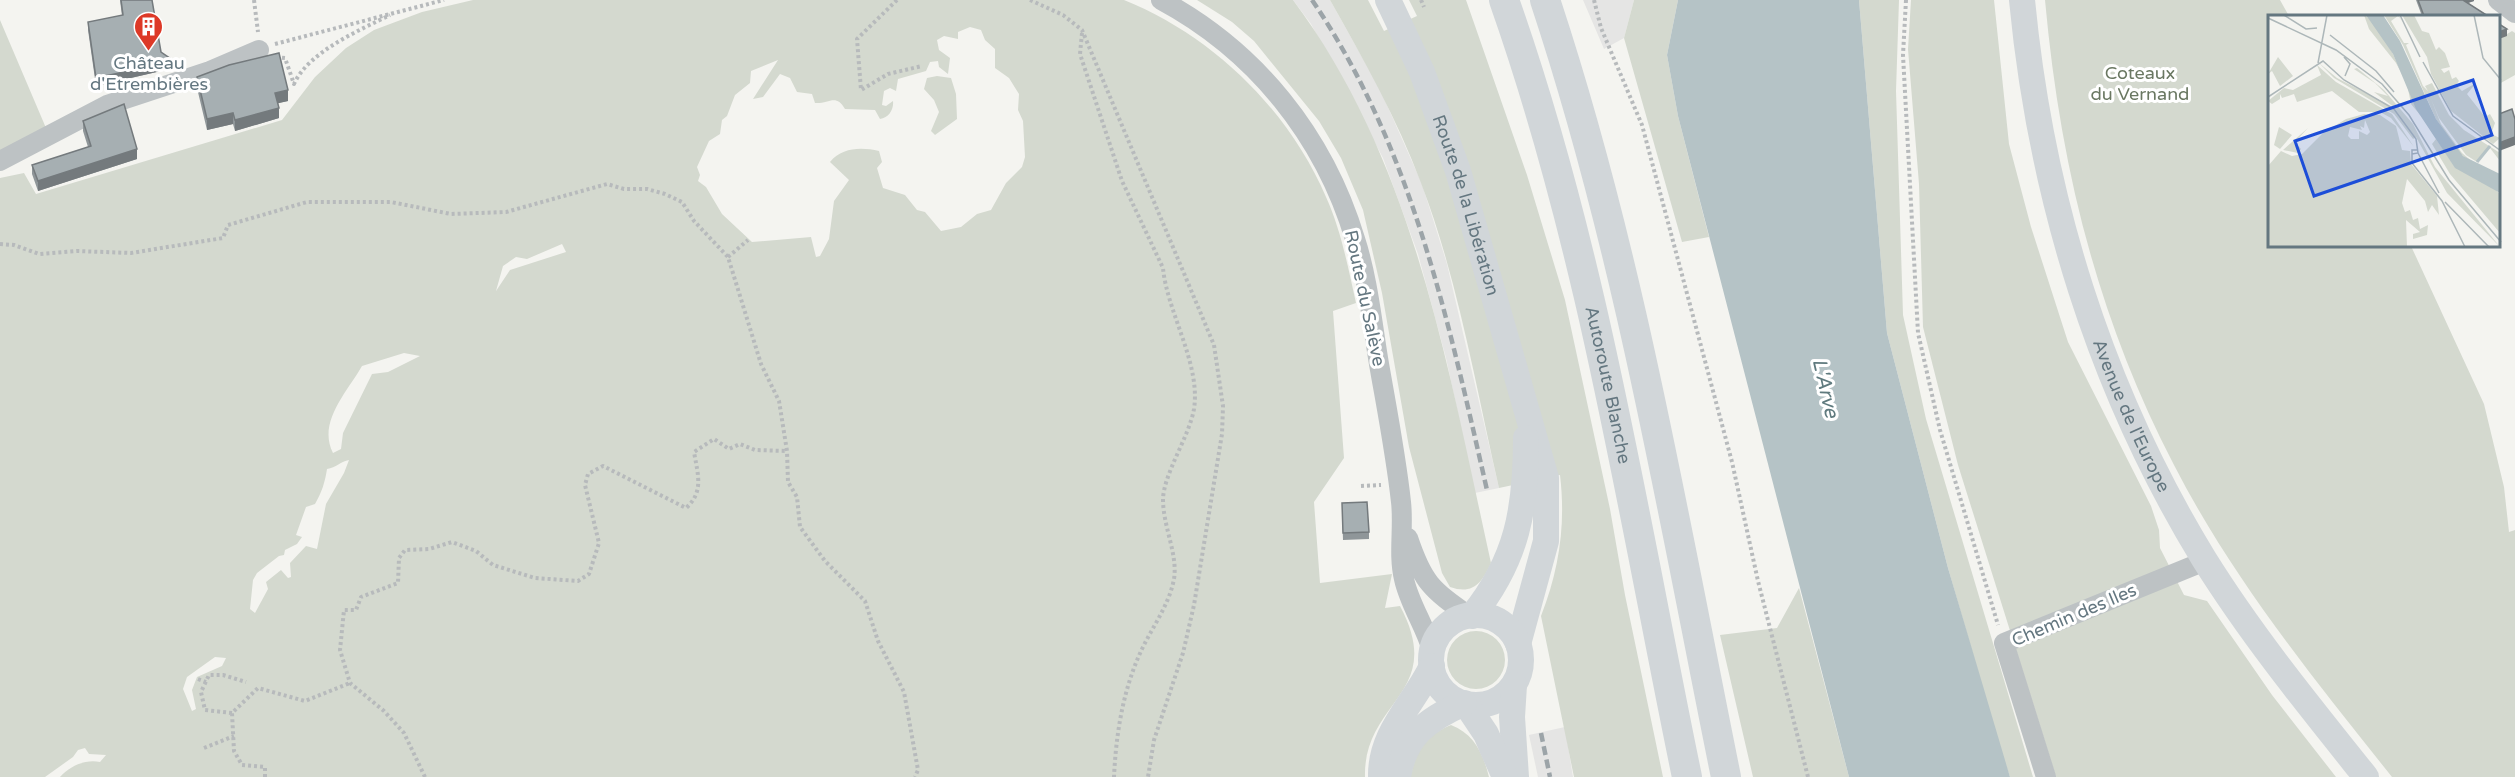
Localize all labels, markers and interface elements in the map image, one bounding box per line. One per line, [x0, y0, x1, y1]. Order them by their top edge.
building icon: Château d'Etrembières [133, 10, 165, 52]
inset map [2268, 15, 2500, 248]
place label: Château d'Etrembières [90, 52, 208, 95]
park label: Coteaux du Vernand [2091, 62, 2189, 105]
street label: Route de la Libération [1427, 112, 1504, 298]
street label: Route du Salève [1340, 228, 1390, 368]
street label: Autoroute Blanche [1580, 304, 1636, 466]
street label: Avenue de l'Europe [2088, 336, 2175, 496]
water label: L'Arve [1807, 356, 1844, 422]
street label: Chemin des Iles [2008, 579, 2140, 651]

